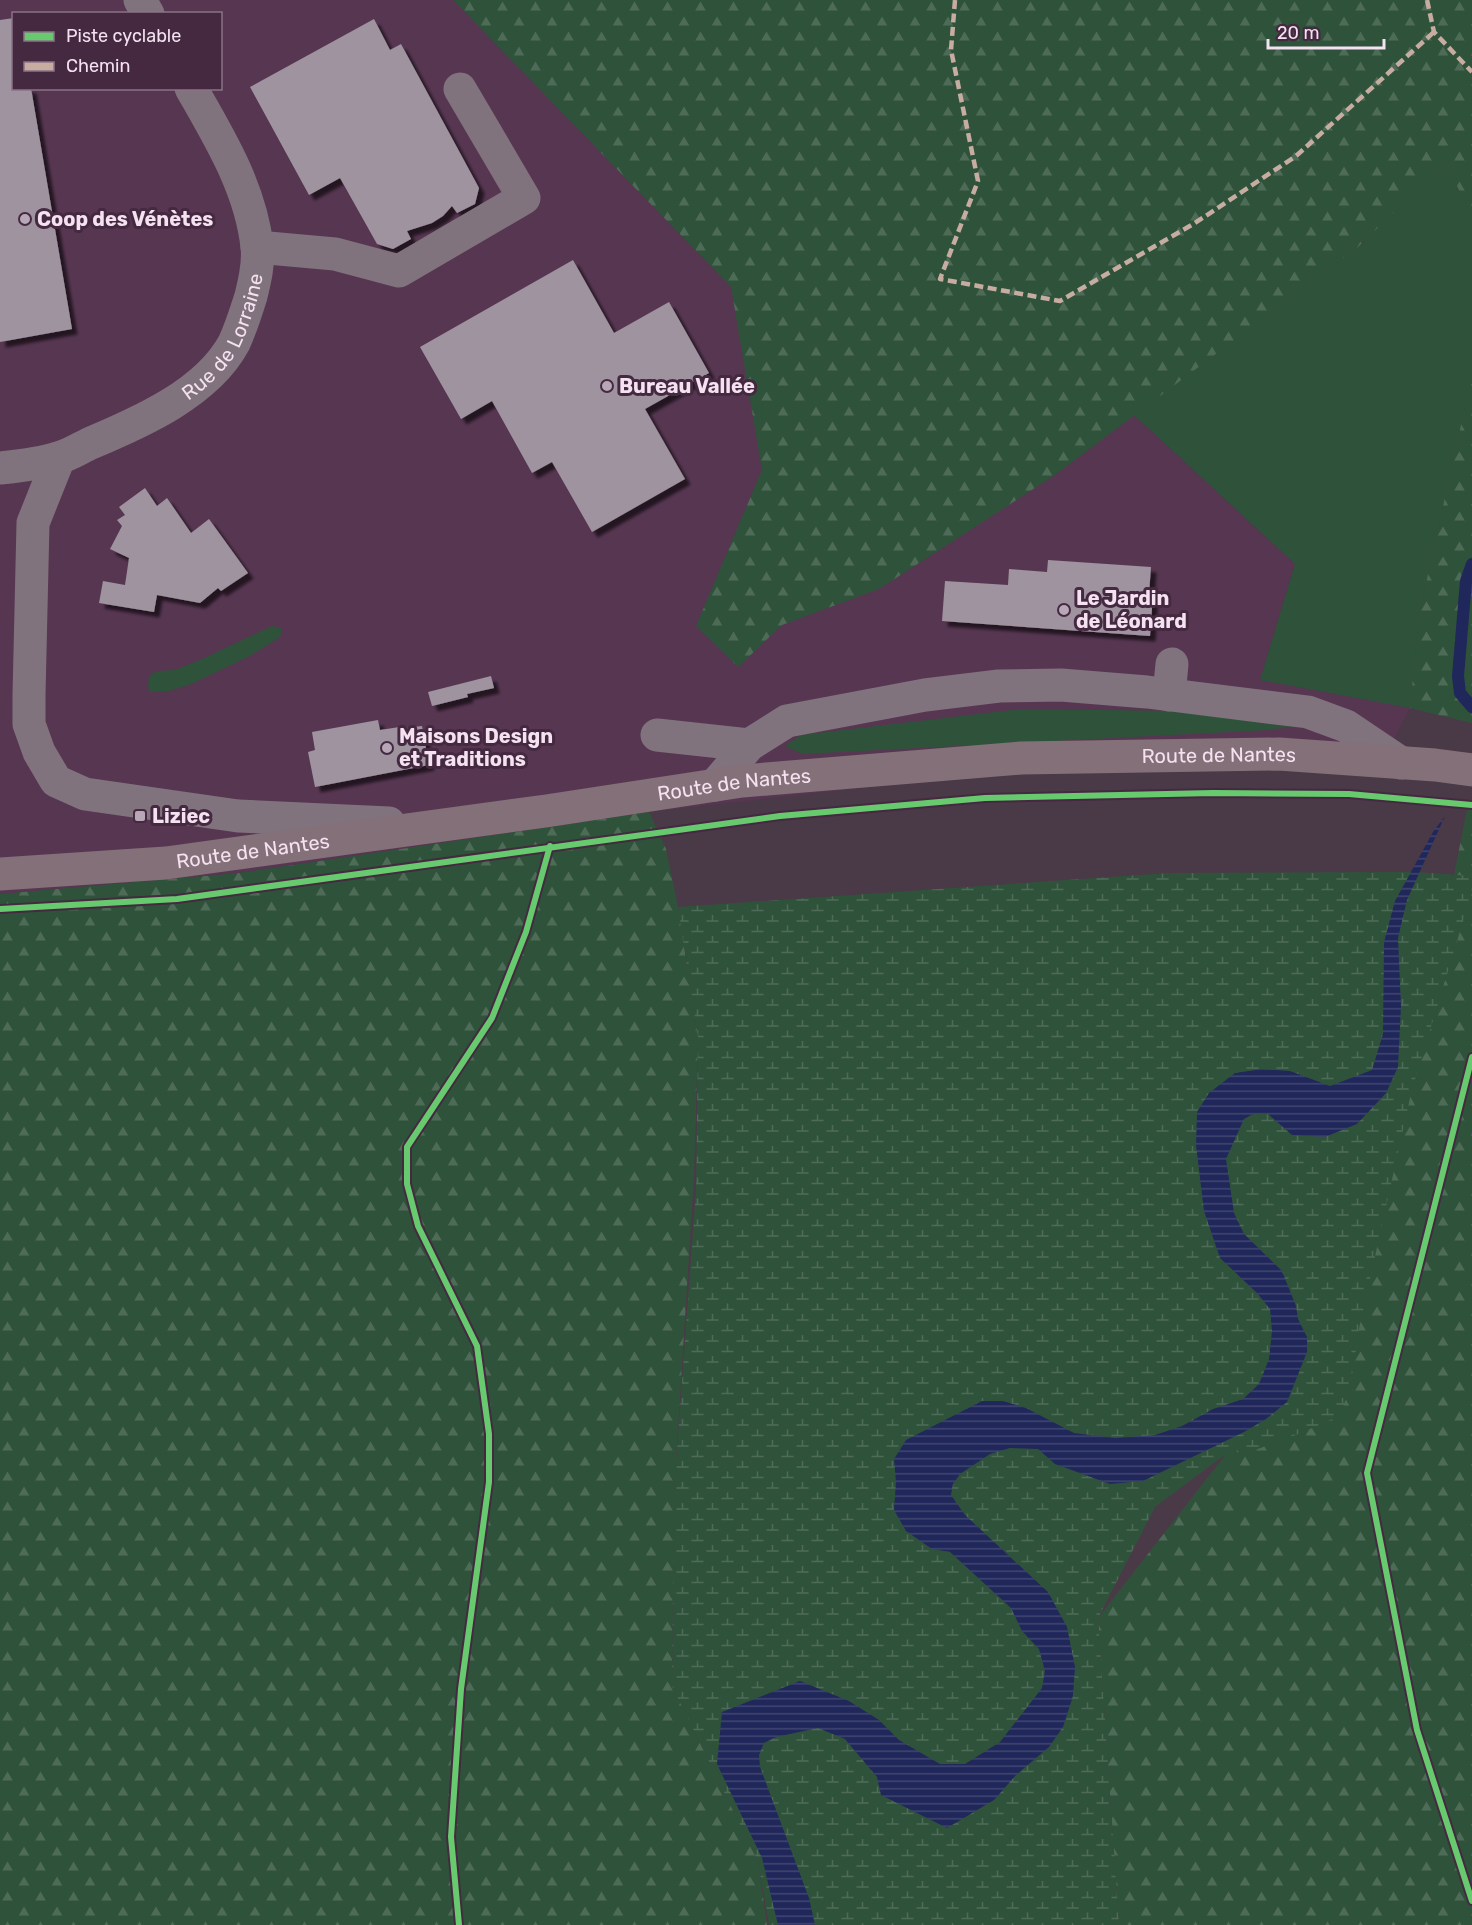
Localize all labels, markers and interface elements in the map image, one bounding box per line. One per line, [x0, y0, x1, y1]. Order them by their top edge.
legend [12, 12, 222, 90]
scale bar [1268, 12, 1384, 50]
text: 20 m [1277, 22, 1319, 44]
text: Piste cyclable [66, 25, 181, 47]
text: Chemin [66, 55, 130, 77]
place label: Coop des Vénètes [37, 207, 213, 231]
marker: Coop des Vénètes [18, 212, 32, 226]
street label: Rue de Lorraine [177, 271, 268, 405]
place label: Bureau Vallée [619, 374, 755, 398]
marker: Bureau Vallée [600, 379, 614, 393]
place label: Le Jardin de Léonard [1076, 586, 1187, 633]
marker: Le Jardin de Léonard [1057, 603, 1071, 617]
place label: Maisons Design et Traditions [399, 724, 553, 771]
marker: Maisons Design et Traditions [380, 741, 394, 755]
street label: Route de Nantes [1141, 742, 1297, 768]
street label: Route de Nantes [656, 763, 812, 806]
place label: Liziec [152, 804, 210, 828]
marker: Liziec [133, 809, 147, 823]
street label: Route de Nantes [175, 829, 331, 873]

